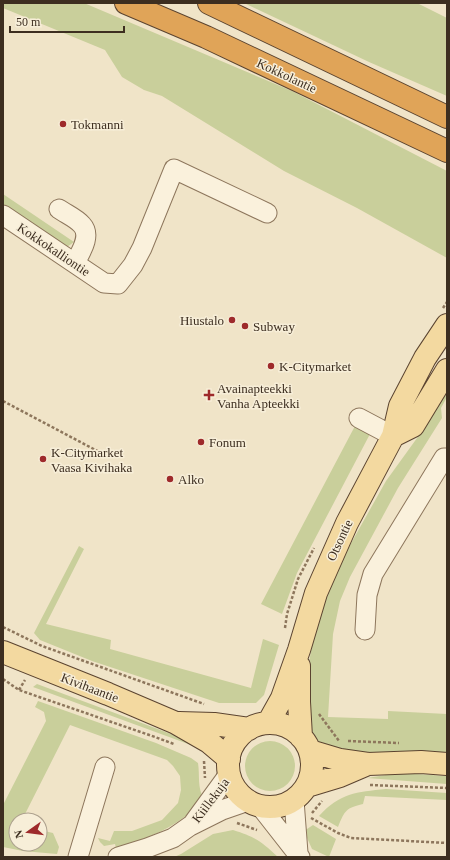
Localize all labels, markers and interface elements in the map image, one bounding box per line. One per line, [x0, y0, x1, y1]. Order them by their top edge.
scale bar [10, 8, 124, 34]
text: 50 m [16, 15, 41, 29]
street label: Kokkolantie [254, 55, 319, 96]
place label: Tokmanni [71, 117, 124, 132]
marker: Tokmanni [58, 119, 68, 129]
street label: Kokkokalliontie [14, 220, 93, 279]
place label: Hiustalo [180, 313, 224, 328]
marker: Hiustalo [227, 315, 237, 325]
place label: Subway [253, 319, 295, 334]
marker: Subway [240, 321, 250, 331]
place label: K-Citymarket [279, 359, 352, 374]
marker: K-Citymarket [266, 361, 276, 371]
place label: Avainapteekki Vanha Apteekki [217, 381, 300, 411]
marker: Avainapteekki Vanha Apteekki [204, 390, 214, 400]
place label: Fonum [209, 435, 246, 450]
marker: Fonum [196, 437, 206, 447]
place label: K-Citymarket Vaasa Kivihaka [51, 445, 132, 475]
marker: K-Citymarket Vaasa Kivihaka [38, 454, 48, 464]
place label: Alko [178, 472, 204, 487]
marker: Alko [165, 474, 175, 484]
street label: Otsontie [323, 517, 356, 563]
street label: Kivihaantie [59, 670, 121, 705]
street label: Kiillekuja [189, 775, 232, 826]
north arrow [8, 812, 48, 852]
text: N [12, 829, 25, 840]

